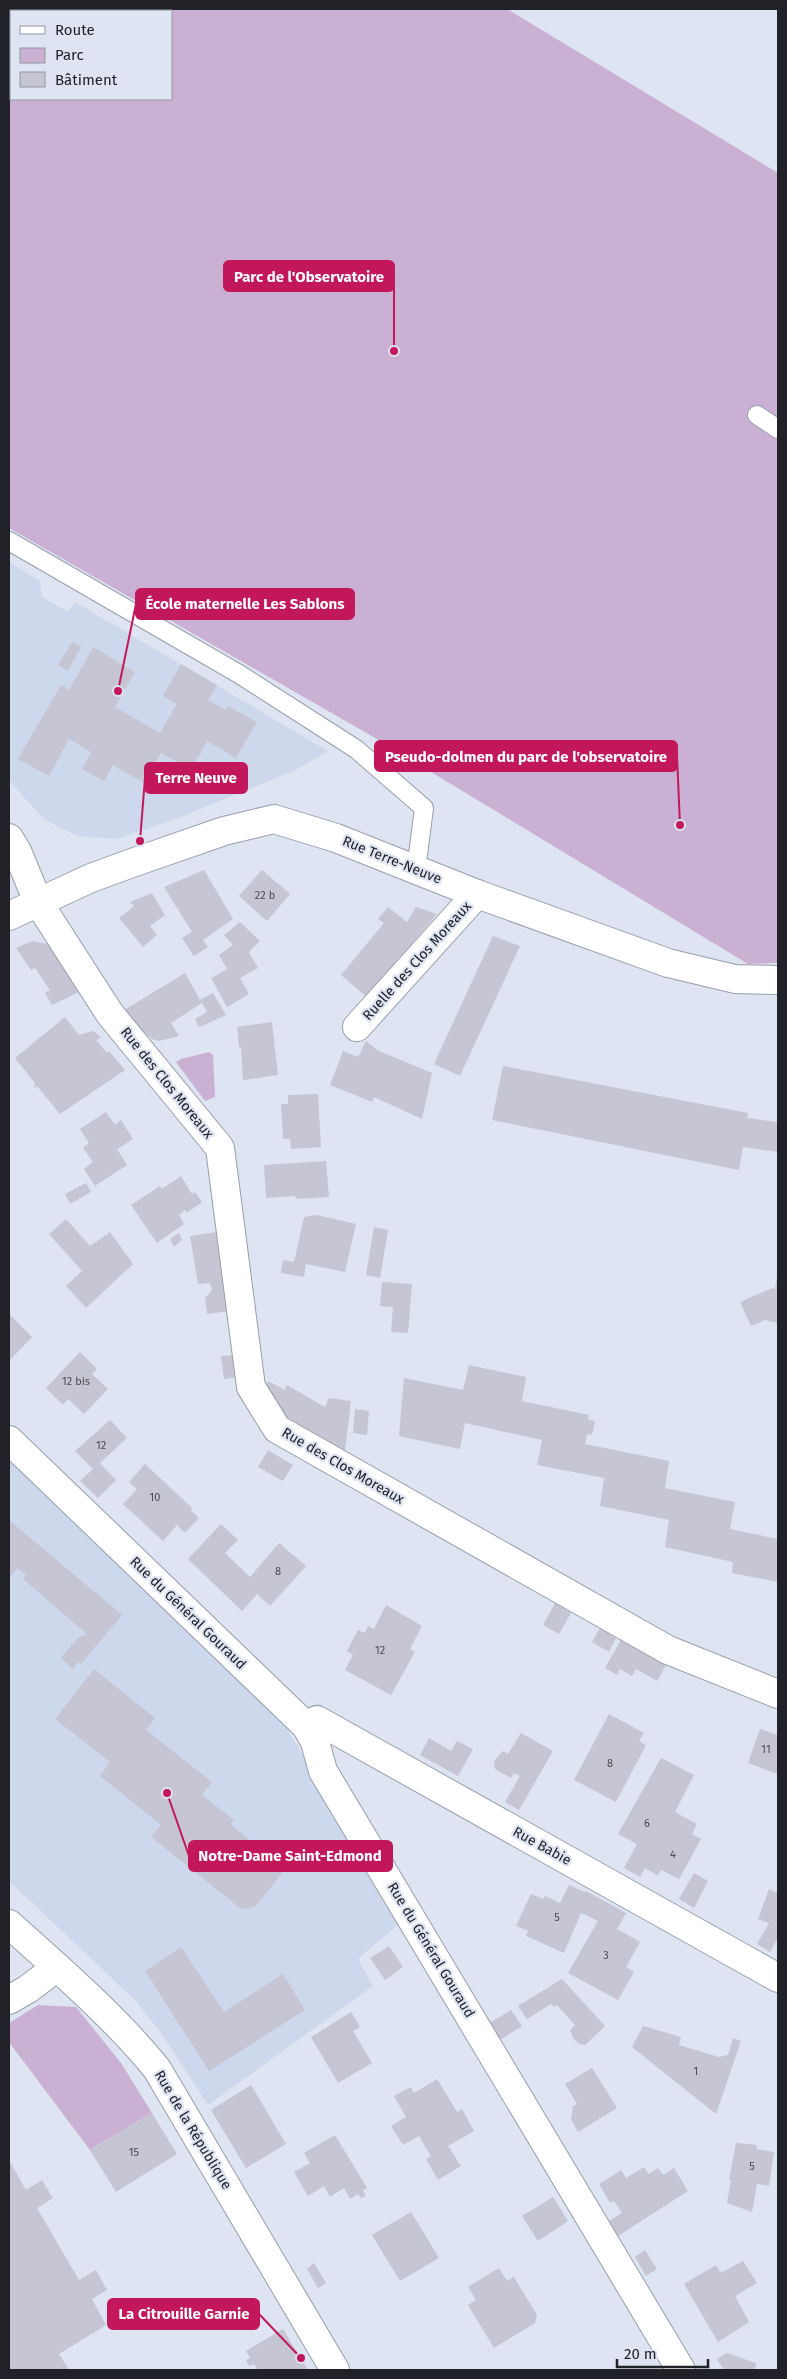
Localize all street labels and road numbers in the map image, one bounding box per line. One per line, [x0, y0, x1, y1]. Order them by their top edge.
street label: Rue Terre-Neuve [340, 832, 444, 888]
street label: Ruelle des Clos Moreaux [359, 898, 475, 1024]
street label: Rue des Clos Moreaux [117, 1024, 217, 1142]
street label: Rue des Clos Moreaux [279, 1424, 407, 1508]
street label: Rue du Général Gouraud [126, 1553, 250, 1673]
street label: Rue Babie [510, 1823, 574, 1869]
street label: Rue du Général Gouraud [384, 1879, 478, 2021]
street label: Rue de la République [151, 2067, 235, 2193]

